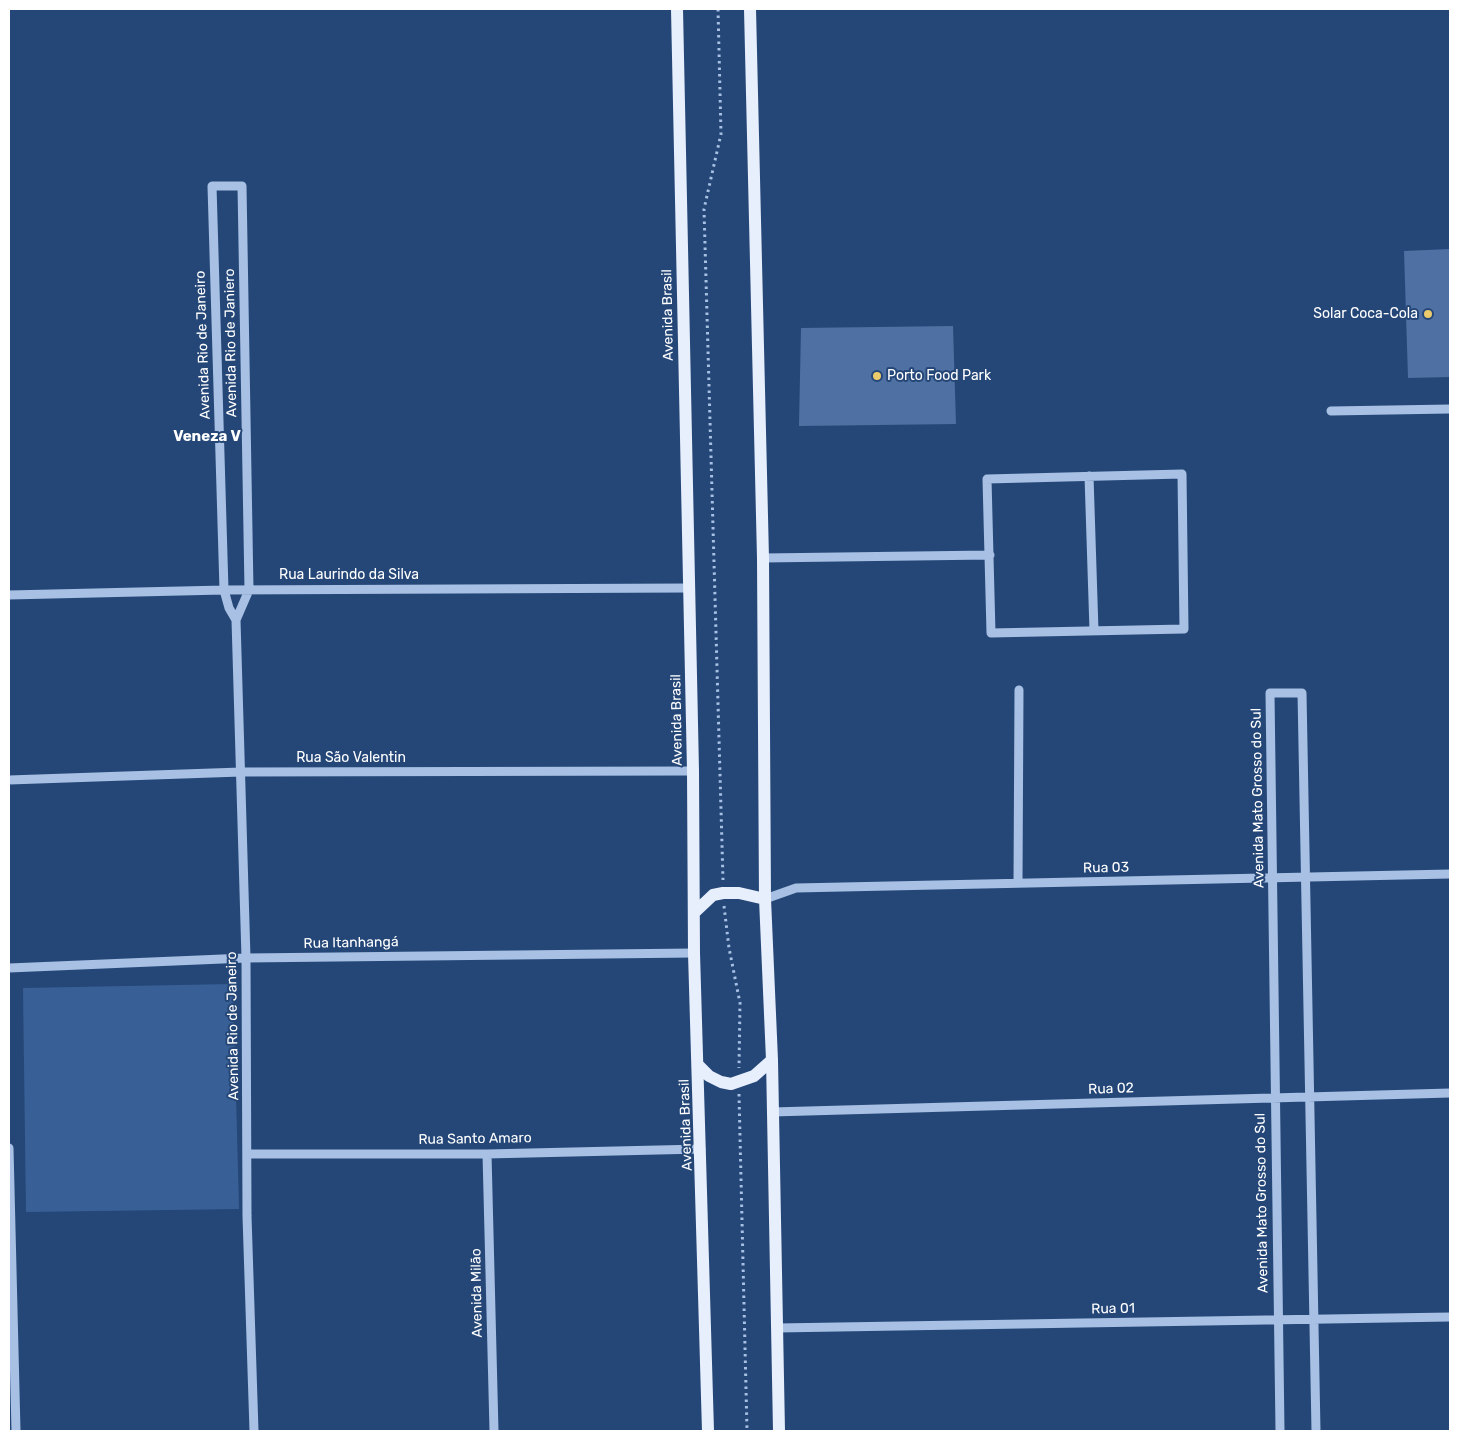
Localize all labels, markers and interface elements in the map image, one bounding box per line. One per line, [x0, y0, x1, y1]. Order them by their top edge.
street label: Avenida Rio de Janiero [221, 268, 241, 418]
street label: Avenida Brasil [659, 269, 677, 361]
street label: Avenida Rio de Janeiro [192, 270, 214, 420]
place label: Solar Coca-Cola [1313, 306, 1418, 322]
marker: Solar Coca-Cola [1422, 308, 1434, 320]
place label: Porto Food Park [887, 368, 991, 384]
marker: Porto Food Park [871, 370, 883, 382]
district label: Veneza V [173, 428, 241, 446]
street label: Rua Laurindo da Silva [279, 567, 419, 583]
street label: Avenida Brasil [668, 674, 686, 766]
street label: Avenida Mato Grosso do Sul [1248, 708, 1268, 888]
street label: Rua São Valentin [296, 750, 406, 766]
street label: Rua 03 [1083, 859, 1129, 877]
street label: Rua Itanhangá [303, 934, 399, 952]
street label: Avenida Rio de Janeiro [223, 951, 243, 1101]
street label: Avenida Brasil [676, 1079, 696, 1171]
street label: Rua 02 [1088, 1080, 1134, 1098]
street label: Avenida Mato Grosso do Sul [1252, 1113, 1272, 1293]
street label: Rua Santo Amaro [418, 1130, 532, 1148]
street label: Avenida Milão [468, 1248, 486, 1338]
street label: Rua 01 [1091, 1300, 1135, 1318]

